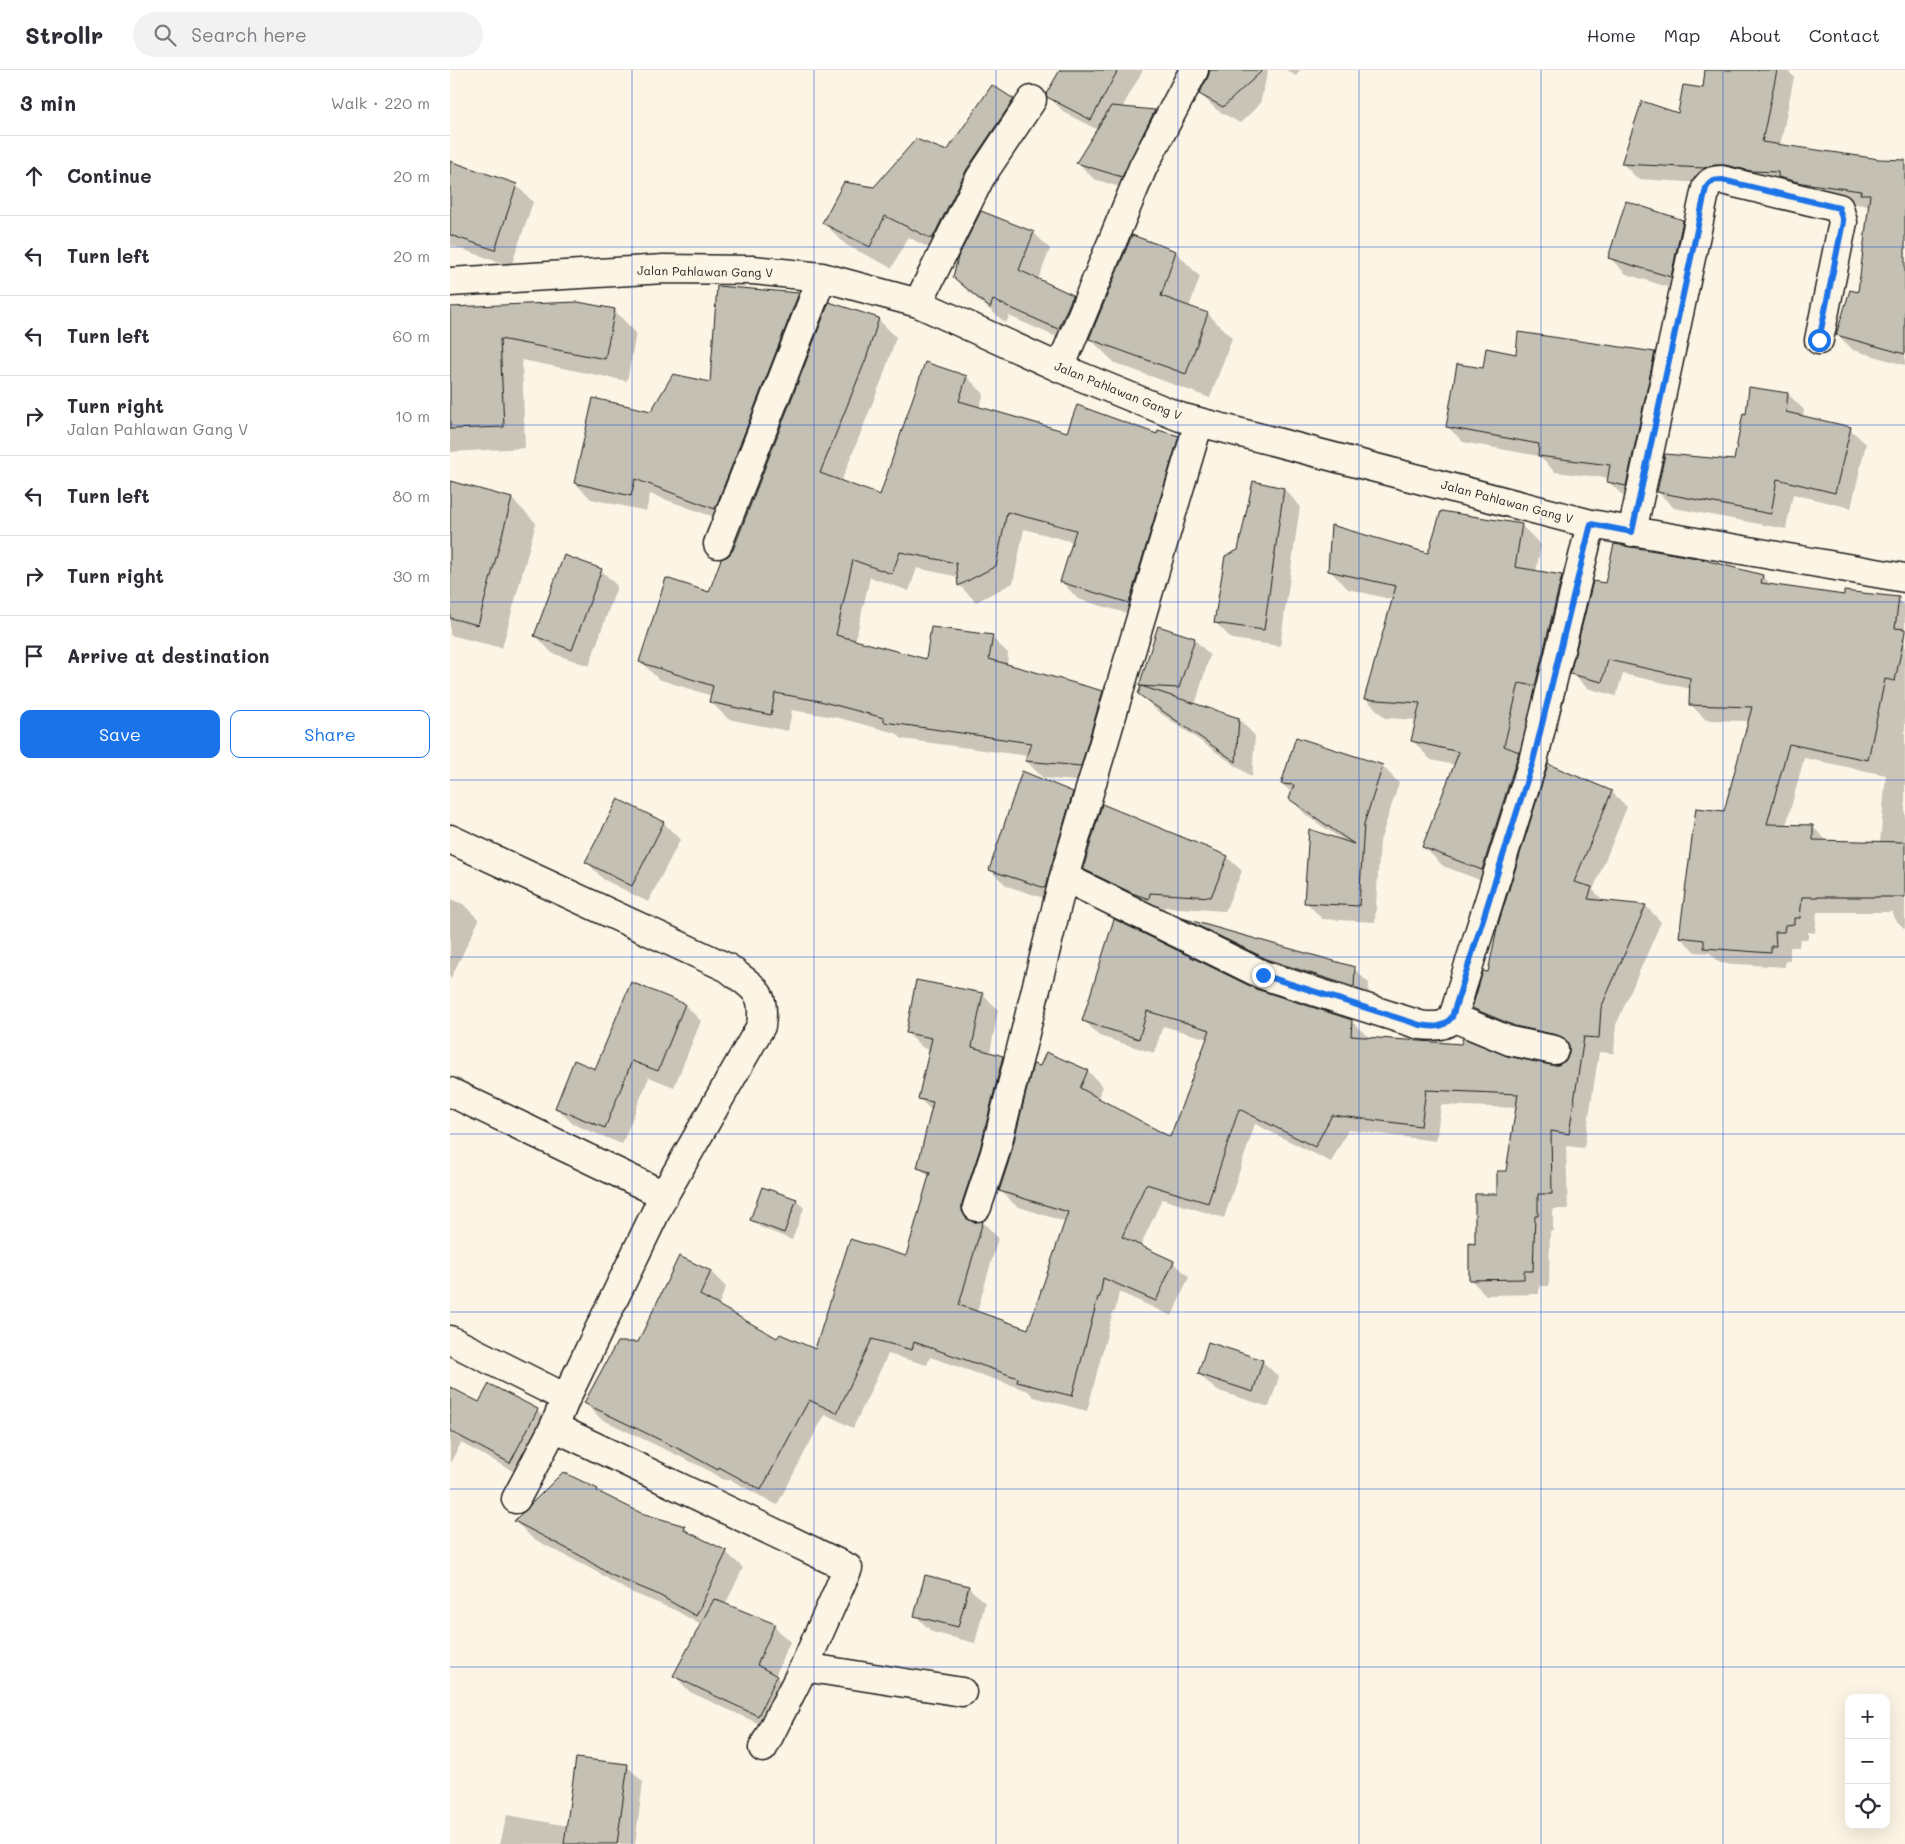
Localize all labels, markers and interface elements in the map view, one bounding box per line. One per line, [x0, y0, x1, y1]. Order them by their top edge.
search box [133, 12, 483, 57]
text: Strollr [25, 19, 103, 50]
icon: search [151, 21, 179, 49]
text: Search here [191, 22, 307, 47]
text: Home [1587, 23, 1636, 47]
text: Map [1664, 23, 1700, 47]
text: About [1728, 23, 1781, 47]
text: Contact [1809, 23, 1880, 47]
text: 3 min [20, 89, 76, 116]
text: Walk · 220 m [331, 92, 430, 113]
icon: ahead [20, 162, 48, 190]
text: Continue [67, 163, 152, 188]
text: 20 m [393, 165, 430, 186]
icon: left [20, 242, 48, 270]
text: Turn left [67, 243, 150, 268]
text: 20 m [393, 245, 430, 266]
street label: Jalan Pahlawan Gang V [637, 262, 773, 280]
icon: left [20, 322, 48, 350]
text: Turn left [67, 323, 150, 348]
text: 60 m [393, 325, 430, 346]
route start [1808, 329, 1831, 352]
street label: Jalan Pahlawan Gang V [1052, 357, 1185, 423]
text: Turn right [67, 393, 164, 418]
icon: right [20, 402, 48, 430]
text: 10 m [395, 405, 430, 426]
text: Jalan Pahlawan Gang V [67, 418, 248, 439]
street label: Jalan Pahlawan Gang V [1440, 476, 1575, 526]
icon: left [20, 482, 48, 510]
text: Turn left [67, 483, 150, 508]
text: 80 m [393, 485, 430, 506]
icon: right [20, 562, 48, 590]
text: Turn right [67, 563, 164, 588]
text: 30 m [393, 565, 430, 586]
icon: arrive [20, 642, 48, 670]
text: Arrive at destination [67, 643, 270, 668]
button: Save [20, 710, 220, 758]
button: Share [230, 710, 430, 758]
route end [1252, 964, 1275, 987]
map controls [1845, 1694, 1890, 1829]
button: + [1845, 1694, 1890, 1739]
button: − [1845, 1739, 1890, 1784]
button: locate [1845, 1784, 1890, 1829]

